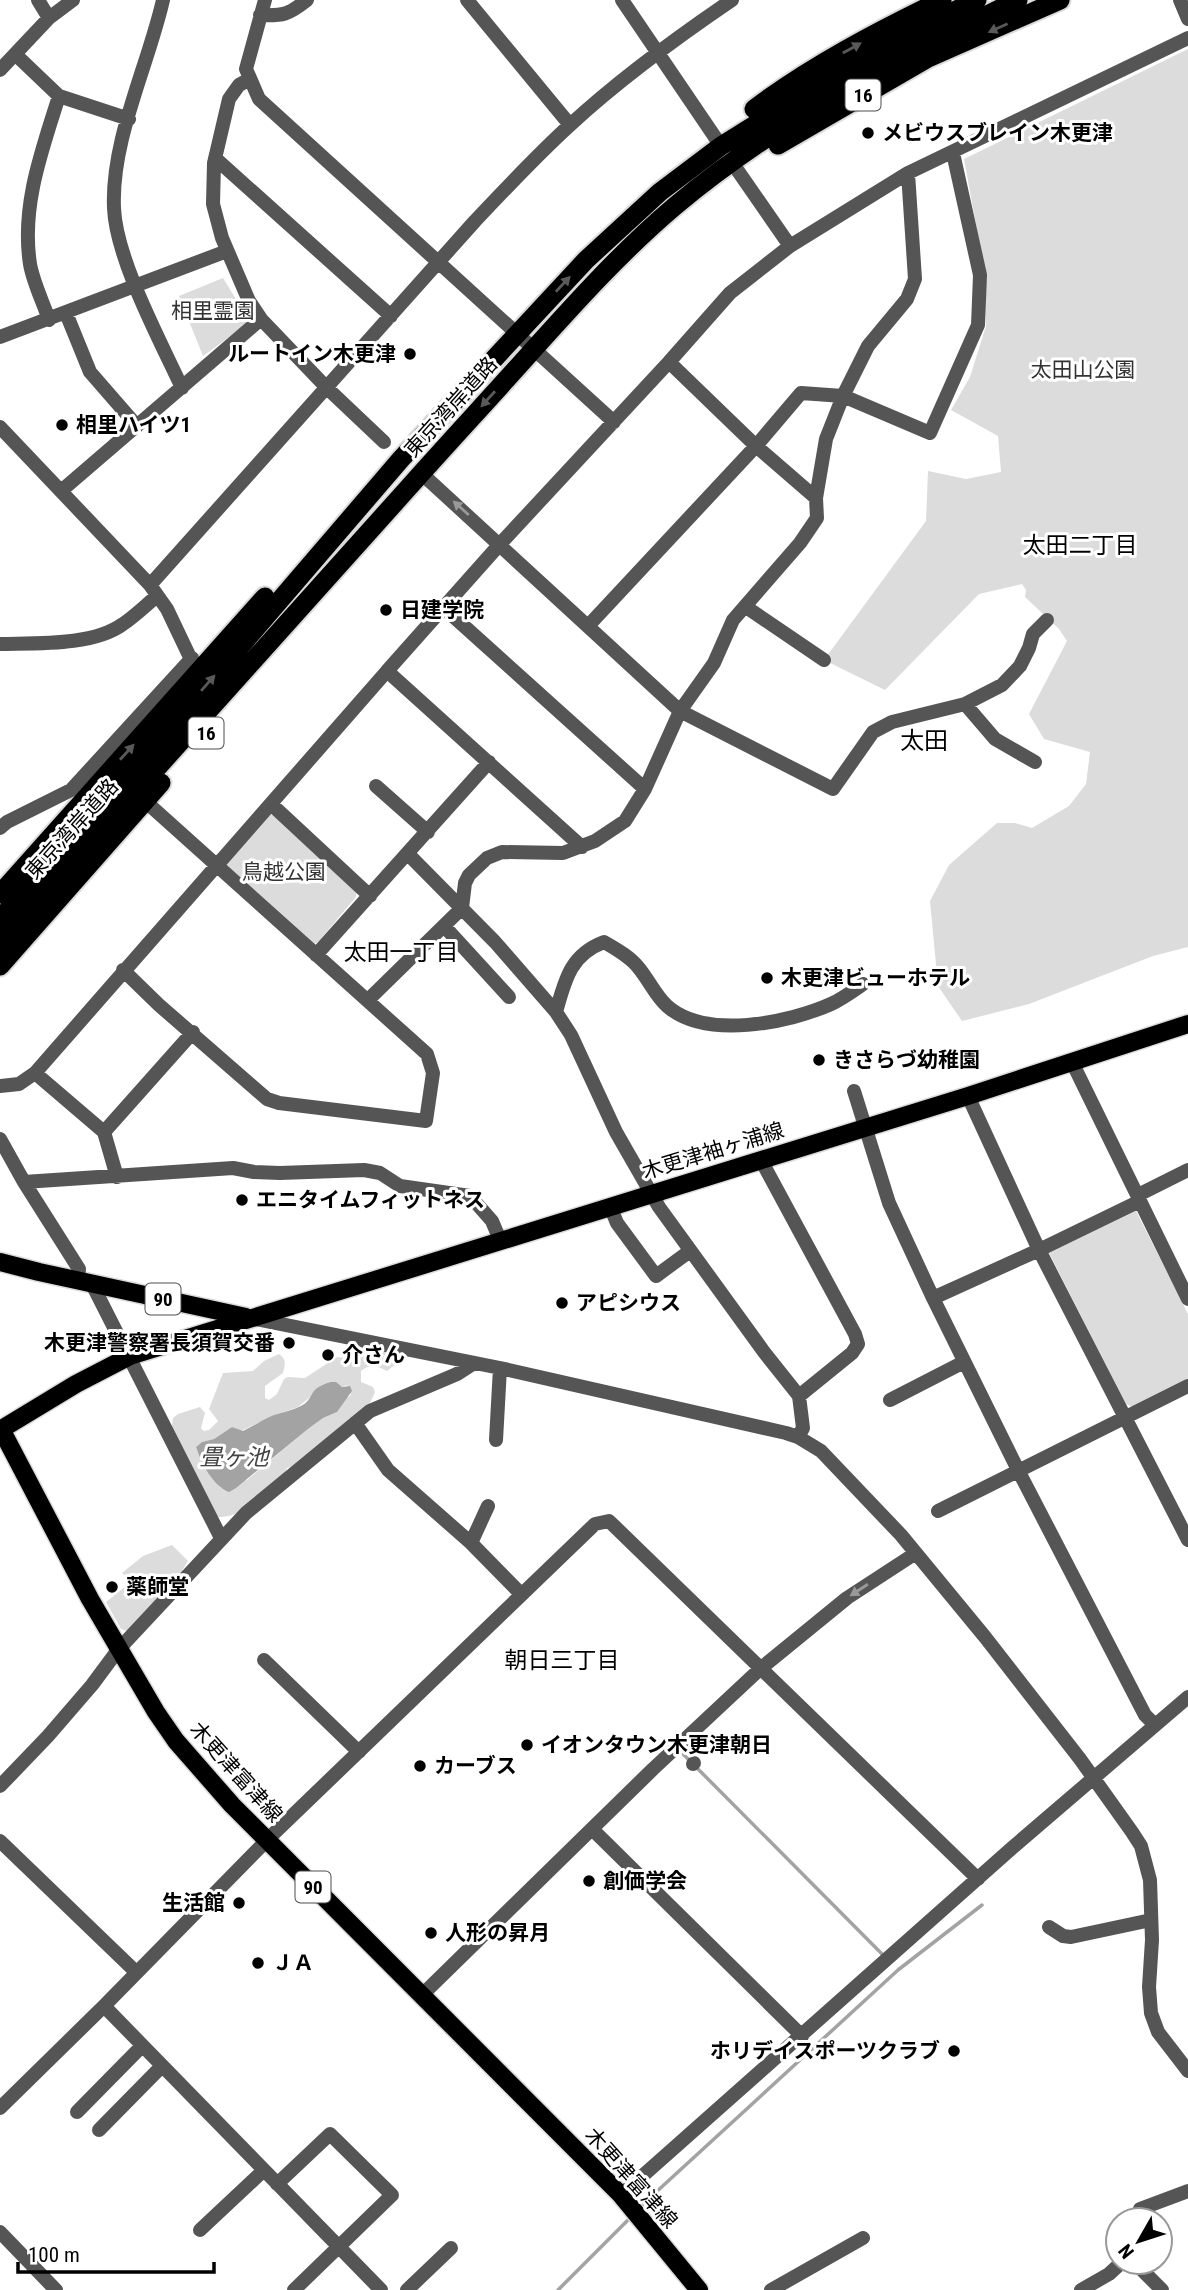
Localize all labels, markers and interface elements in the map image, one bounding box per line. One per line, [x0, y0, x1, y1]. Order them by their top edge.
one-way arrow [987, 23, 1008, 34]
one-way arrow [843, 42, 862, 54]
road number: 16 [846, 80, 880, 110]
place label: メビウスブレイン木更津 [882, 121, 1113, 145]
marker: メビウスブレイン木更津 [860, 125, 876, 141]
one-way arrow [555, 275, 571, 293]
park label: 相里霊園 [171, 299, 255, 323]
place label: ルートイン木更津 [228, 342, 396, 366]
marker: ルートイン木更津 [402, 346, 418, 362]
street label: 東京湾岸道路 [400, 352, 502, 462]
park label: 太田山公園 [1031, 358, 1136, 382]
one-way arrow [480, 390, 496, 408]
place label: 相里ハイツ1 [76, 413, 191, 437]
marker: 相里ハイツ1 [54, 417, 70, 433]
one-way arrow [452, 500, 470, 516]
district label: 太田二丁目 [1023, 532, 1138, 559]
place label: 日建学院 [400, 598, 484, 622]
marker: 日建学院 [378, 602, 394, 618]
one-way arrow [200, 674, 216, 692]
road number: 16 [188, 718, 224, 748]
district label: 太田 [900, 727, 948, 755]
one-way arrow [119, 743, 135, 761]
street label: 東京湾岸道路 [21, 774, 123, 884]
park label: 鳥越公園 [242, 860, 326, 884]
district label: 太田一丁目 [344, 939, 459, 966]
place label: 木更津ビューホテル [781, 966, 970, 990]
marker: 木更津ビューホテル [759, 970, 775, 986]
place label: きさらづ幼稚園 [833, 1048, 980, 1072]
marker: きさらづ幼稚園 [811, 1052, 827, 1068]
street label: 木更津袖ヶ浦線 [639, 1118, 787, 1184]
place label: エニタイムフィットネス [256, 1188, 485, 1212]
marker: エニタイムフィットネス [234, 1192, 250, 1208]
road number: 90 [146, 1284, 180, 1315]
place label: アピシウス [576, 1291, 681, 1315]
marker: アピシウス [554, 1295, 570, 1311]
place label: 木更津警察署長須賀交番 [44, 1331, 275, 1355]
marker: 木更津警察署長須賀交番 [281, 1335, 297, 1351]
place label: 介さん [342, 1343, 405, 1367]
marker: 介さん [320, 1347, 336, 1363]
water label: 畳ヶ池 [200, 1444, 271, 1471]
place label: 薬師堂 [126, 1575, 189, 1599]
marker: 薬師堂 [104, 1579, 120, 1595]
one-way arrow [849, 1584, 868, 1597]
district label: 朝日三丁目 [505, 1647, 620, 1674]
street label: 木更津富津線 [185, 1717, 287, 1827]
place label: イオンタウン木更津朝日 [541, 1733, 772, 1757]
marker: イオンタウン木更津朝日 [519, 1737, 535, 1753]
place label: カーブス [434, 1754, 517, 1778]
marker: カーブス [412, 1758, 428, 1774]
place label: 創価学会 [603, 1869, 687, 1893]
road number: 90 [296, 1871, 330, 1902]
marker: 創価学会 [581, 1873, 597, 1889]
place label: 生活館 [162, 1891, 225, 1915]
marker: 生活館 [231, 1895, 247, 1911]
place label: 人形の昇月 [445, 1921, 550, 1945]
marker: 人形の昇月 [423, 1925, 439, 1941]
place label: ＪＡ [272, 1951, 314, 1975]
marker: ＪＡ [250, 1955, 266, 1971]
place label: ホリデイスポーツクラブ [710, 2039, 940, 2063]
marker: ホリデイスポーツクラブ [946, 2043, 962, 2059]
street label: 木更津富津線 [580, 2123, 682, 2233]
north arrow [1104, 2206, 1174, 2276]
scale bar [18, 2230, 214, 2274]
text: N [1114, 2240, 1139, 2263]
text: 100 m [28, 2243, 80, 2267]

